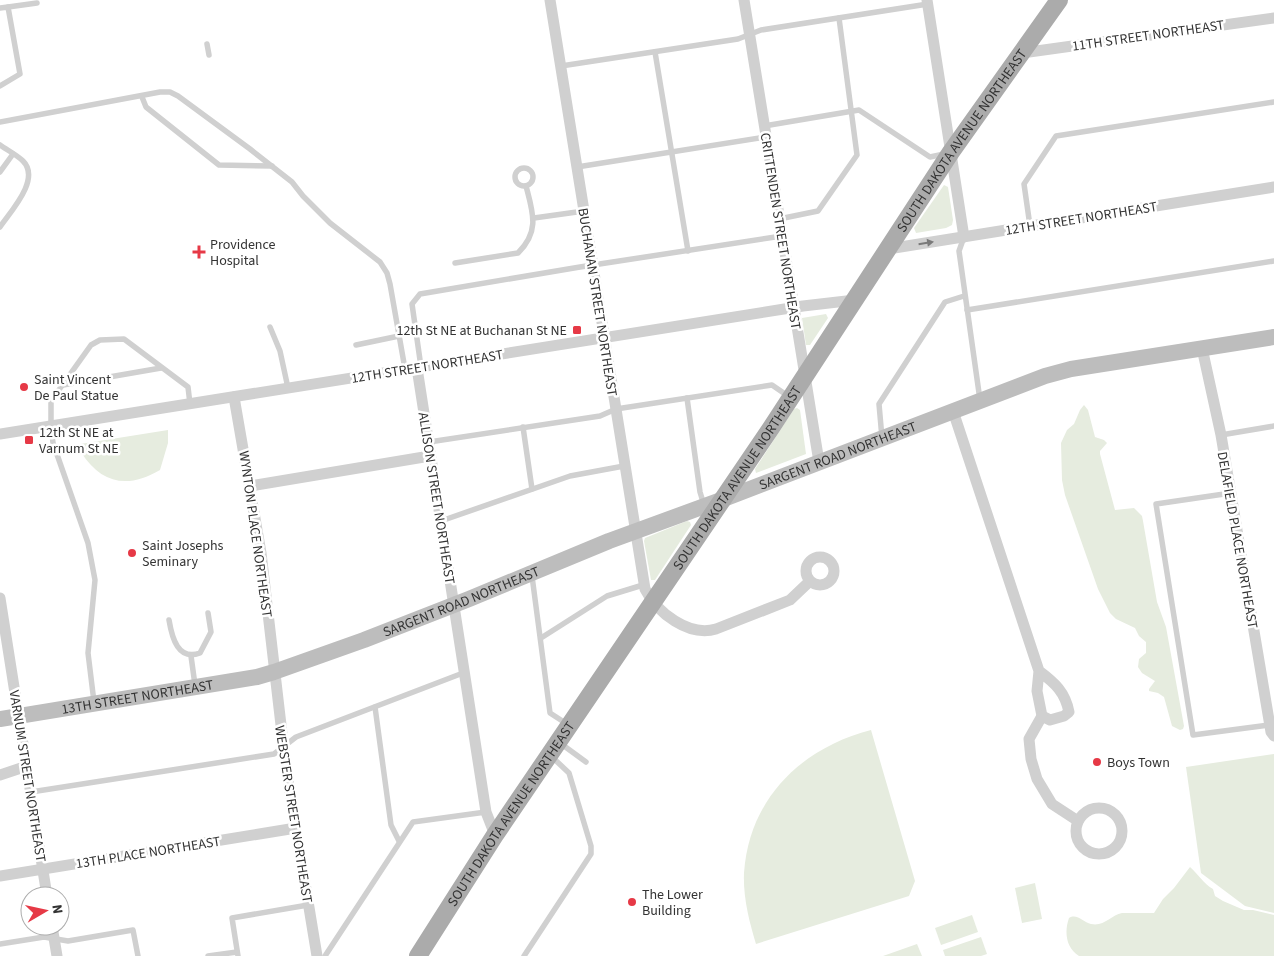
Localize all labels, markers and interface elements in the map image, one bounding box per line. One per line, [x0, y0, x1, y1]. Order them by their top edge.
street label: 11TH STREET NORTHEAST [1071, 15, 1226, 57]
street label: SOUTH DAKOTA AVENUE NORTHEAST [892, 45, 1032, 237]
street label: CRITTENDEN STREET NORTHEAST [755, 131, 806, 332]
street label: 12TH STREET NORTHEAST [1004, 197, 1159, 241]
street label: BUCHANAN STREET NORTHEAST [572, 206, 622, 398]
place label: Providence Hospital [210, 235, 276, 271]
one-way arrow [919, 239, 935, 247]
marker: Providence Hospital [192, 245, 206, 259]
place label: 12th St NE at Buchanan St NE [396, 321, 567, 341]
marker: 12th St NE at Buchanan St NE [571, 324, 583, 336]
street label: 12TH STREET NORTHEAST [350, 345, 505, 389]
place label: Saint Vincent De Paul Statue [34, 370, 119, 406]
marker: Saint Vincent De Paul Statue [18, 381, 30, 393]
street label: SOUTH DAKOTA AVENUE NORTHEAST [668, 382, 807, 574]
street label: ALLISON STREET NORTHEAST [413, 411, 460, 586]
street label: SARGENT ROAD NORTHEAST [756, 417, 920, 496]
place label: 12th St NE at Varnum St NE [39, 423, 119, 459]
marker: 12th St NE at Varnum St NE [23, 434, 35, 446]
street label: WYNTON PLACE NORTHEAST [233, 450, 277, 619]
street label: DELAFIELD PLACE NORTHEAST [1212, 450, 1263, 631]
place label: Saint Josephs Seminary [142, 536, 224, 572]
marker: Saint Josephs Seminary [126, 547, 138, 559]
street label: SARGENT ROAD NORTHEAST [380, 562, 543, 643]
street label: 13TH STREET NORTHEAST [60, 675, 215, 720]
street label: VARNUM STREET NORTHEAST [4, 689, 51, 864]
street label: SOUTH DAKOTA AVENUE NORTHEAST [443, 717, 581, 911]
street label: WEBSTER STREET NORTHEAST [269, 724, 317, 905]
place label: Boys Town [1107, 753, 1170, 773]
marker: Boys Town [1091, 756, 1103, 768]
street label: 13TH PLACE NORTHEAST [74, 832, 222, 874]
place label: The Lower Building [642, 885, 703, 921]
north arrow [20, 886, 70, 936]
marker: The Lower Building [626, 896, 638, 908]
text: N [46, 903, 67, 915]

